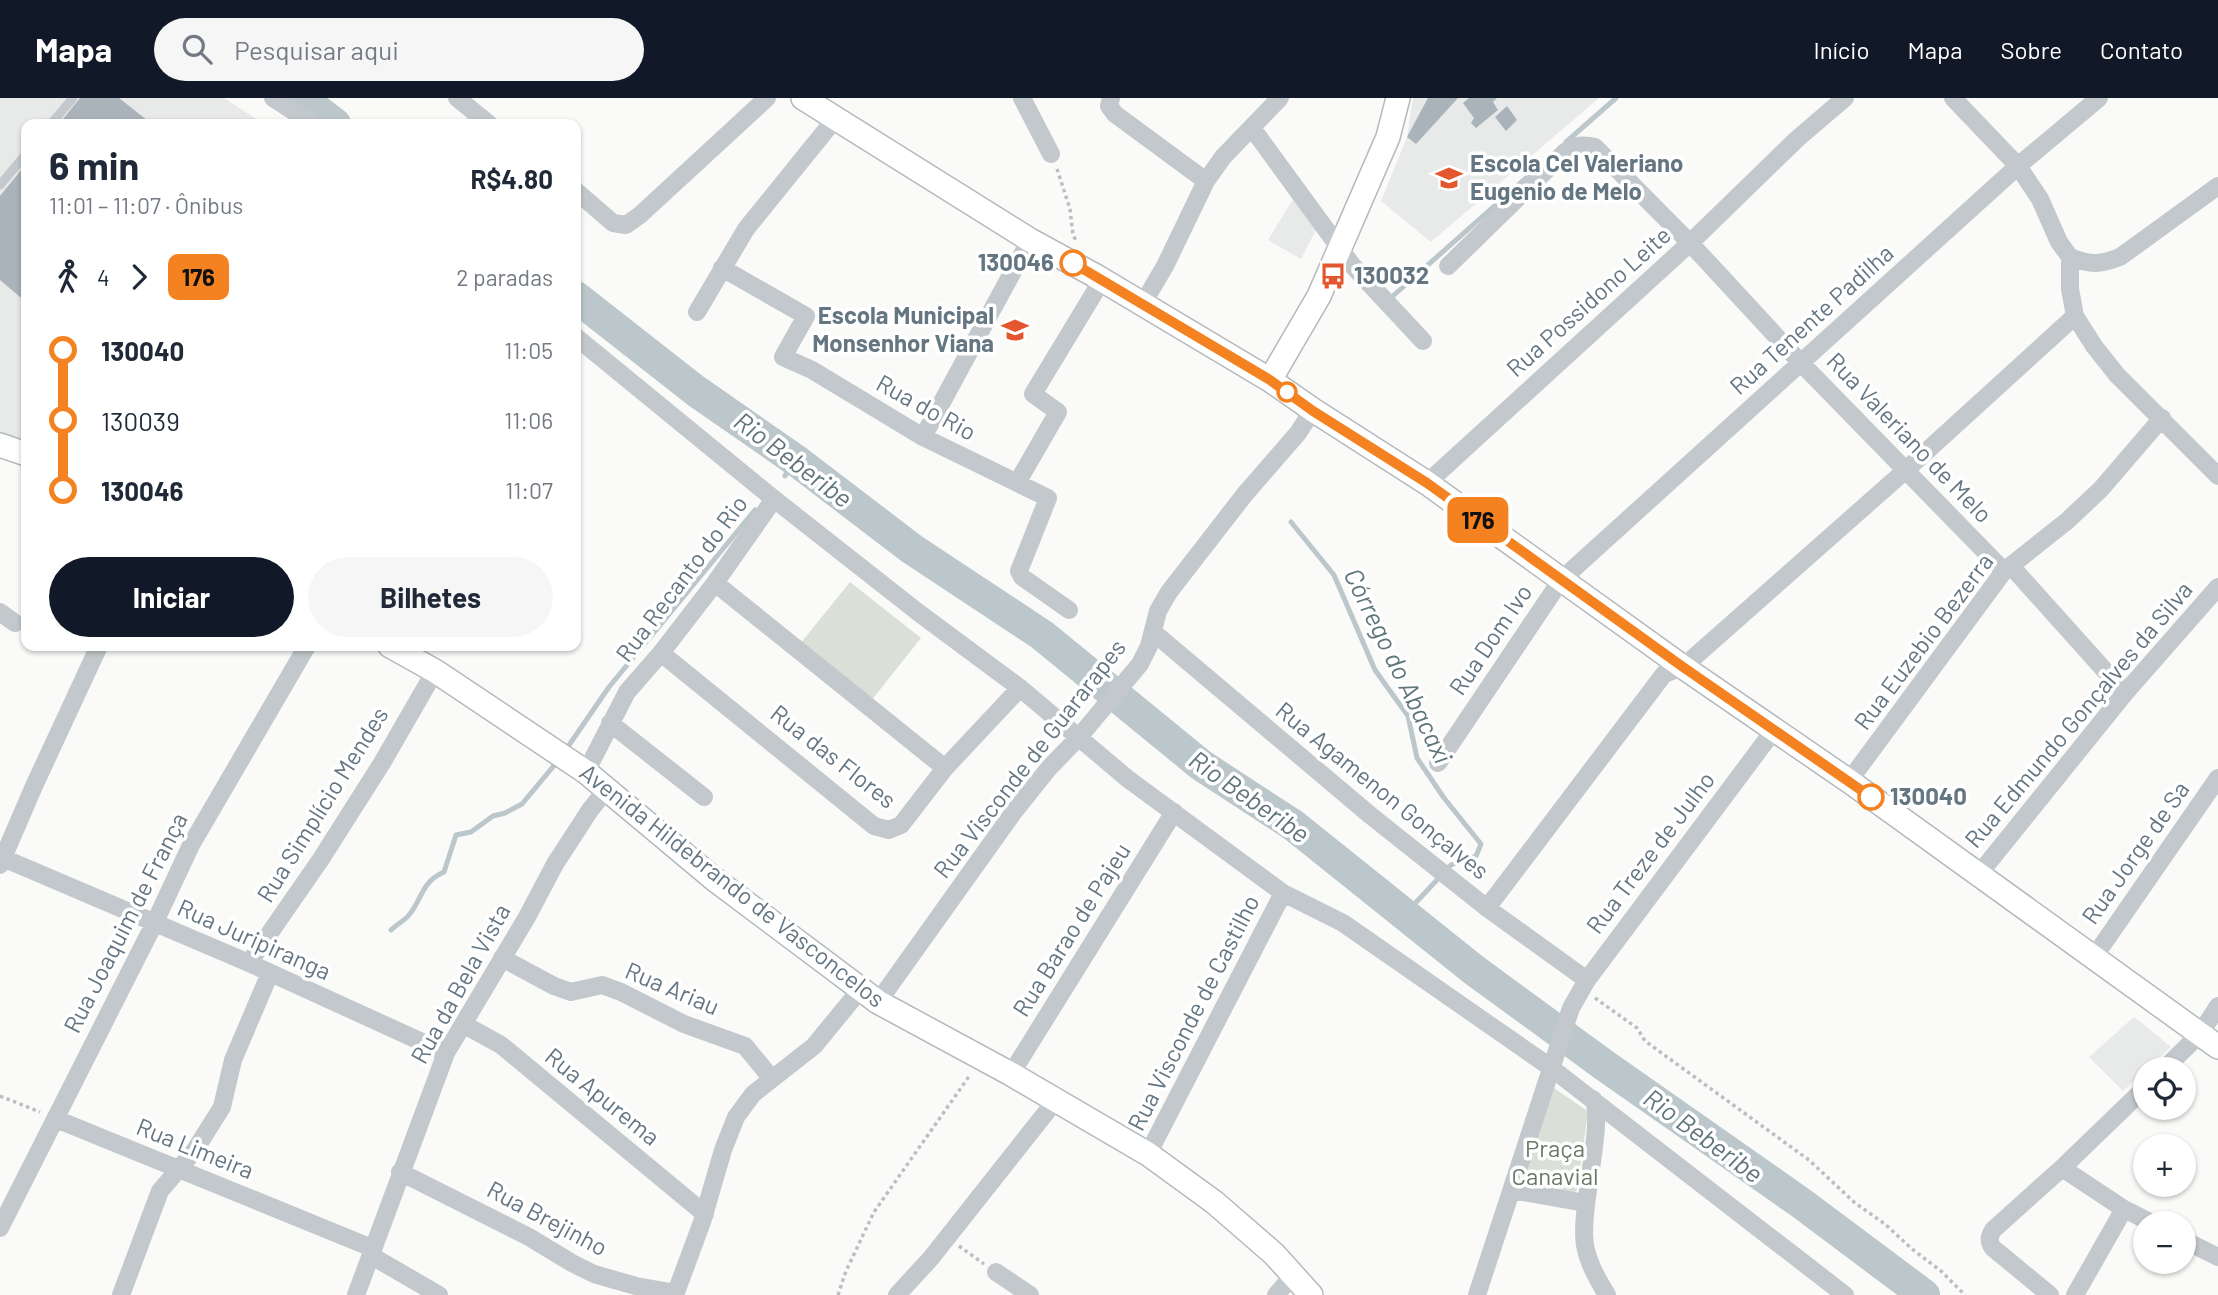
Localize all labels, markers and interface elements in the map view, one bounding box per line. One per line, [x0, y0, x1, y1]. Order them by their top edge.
search box [154, 18, 644, 81]
text: Mapa [35, 29, 112, 69]
icon: search [178, 30, 216, 68]
text: Pesquisar aqui [234, 34, 399, 65]
text: Início [1814, 35, 1870, 64]
text: Mapa [1908, 35, 1962, 64]
text: Sobre [2000, 35, 2062, 64]
text: Contato [2100, 35, 2183, 64]
text: 6 min [49, 142, 139, 188]
place label: Escola Cel Valeriano Eugenio de Melo [1470, 148, 1683, 205]
text: R$4.80 [471, 163, 553, 194]
school or university icon: Escola Cel Valeriano Eugenio de Melo [1434, 163, 1464, 193]
text: 11:01 – 11:07 · Ônibus [49, 191, 243, 219]
street label: Rua Possidono Leite [1500, 220, 1676, 382]
street label: Rua Tenente Padilha [1723, 238, 1899, 400]
place label: 130046 [978, 247, 1054, 276]
marker: 130046 [1060, 250, 1086, 276]
icon: walk [49, 258, 87, 296]
icon: forward [120, 258, 158, 296]
place label: 130032 [1354, 260, 1429, 289]
bus stop icon: 130032 [1318, 261, 1348, 291]
text: 176 [182, 262, 215, 291]
text: 4 [97, 263, 110, 291]
text: 2 paradas [456, 263, 553, 291]
place label: Escola Municipal Monsenhor Viana [812, 300, 994, 357]
school or university icon: Escola Municipal Monsenhor Viana [1000, 315, 1030, 345]
text: 130040 [101, 335, 184, 366]
text: 11:05 [504, 336, 553, 364]
street label: Rua Valeriano de Melo [1821, 346, 1999, 528]
street label: Rua do Rio [872, 367, 982, 446]
unlabelled marker [1277, 382, 1297, 402]
water label: Rio Beberibe [729, 404, 859, 513]
text: 130039 [101, 405, 180, 436]
text: 11:06 [504, 406, 553, 434]
text: 130046 [101, 475, 184, 506]
text: 11:07 [505, 476, 553, 504]
street label: Rua Recanto do Rio [609, 489, 753, 667]
line badge: 176 [1438, 497, 1518, 543]
text: 176 [1461, 505, 1495, 534]
street label: Rua Euzebio Bezerra [1847, 547, 1999, 735]
button: Iniciar [49, 557, 294, 637]
button: Bilhetes [308, 557, 553, 637]
water label: Córrego do Abacaxi [1339, 563, 1460, 769]
street label: Rua Edmundo Gonçalves da Silva [1958, 575, 2198, 853]
street label: Rua Dom Ivo [1442, 578, 1537, 700]
street label: Rua Visconde de Guararapes [927, 633, 1131, 883]
street label: Rua Agamenon Gonçalves [1271, 695, 1495, 885]
street label: Rua das Flores [765, 698, 902, 814]
street label: Rua Simplício Mendes [250, 701, 394, 907]
water label: Rio Beberibe [1184, 743, 1316, 849]
street label: Avenida Hildebrando de Vasconcelos [575, 757, 891, 1013]
street label: Rua Treze de Julho [1579, 765, 1720, 939]
street label: Rua Jorge de Sa [2075, 775, 2195, 929]
place label: 130040 [1890, 781, 1967, 810]
marker: 130040 [1858, 784, 1884, 810]
street label: Rua Joaquim de França [57, 807, 193, 1037]
street label: Rua Barao de Pajeu [1006, 837, 1136, 1021]
street label: Rua Visconde de Castilho [1121, 890, 1265, 1135]
street label: Rua Juripiranga [174, 892, 336, 985]
street label: Rua da Bela Vista [404, 898, 516, 1068]
street label: Rua Ariau [621, 955, 724, 1020]
street label: Rua Apurema [540, 1041, 666, 1151]
map controls [2133, 1057, 2196, 1274]
button: locate [2133, 1057, 2196, 1120]
water label: Rio Beberibe [1638, 1081, 1769, 1188]
street label: Rua Limeira [133, 1111, 258, 1184]
park label: Praça Canavial [1511, 1133, 1599, 1190]
button: + [2133, 1134, 2196, 1197]
street label: Rua Brejinho [483, 1174, 613, 1261]
button: − [2133, 1211, 2196, 1274]

